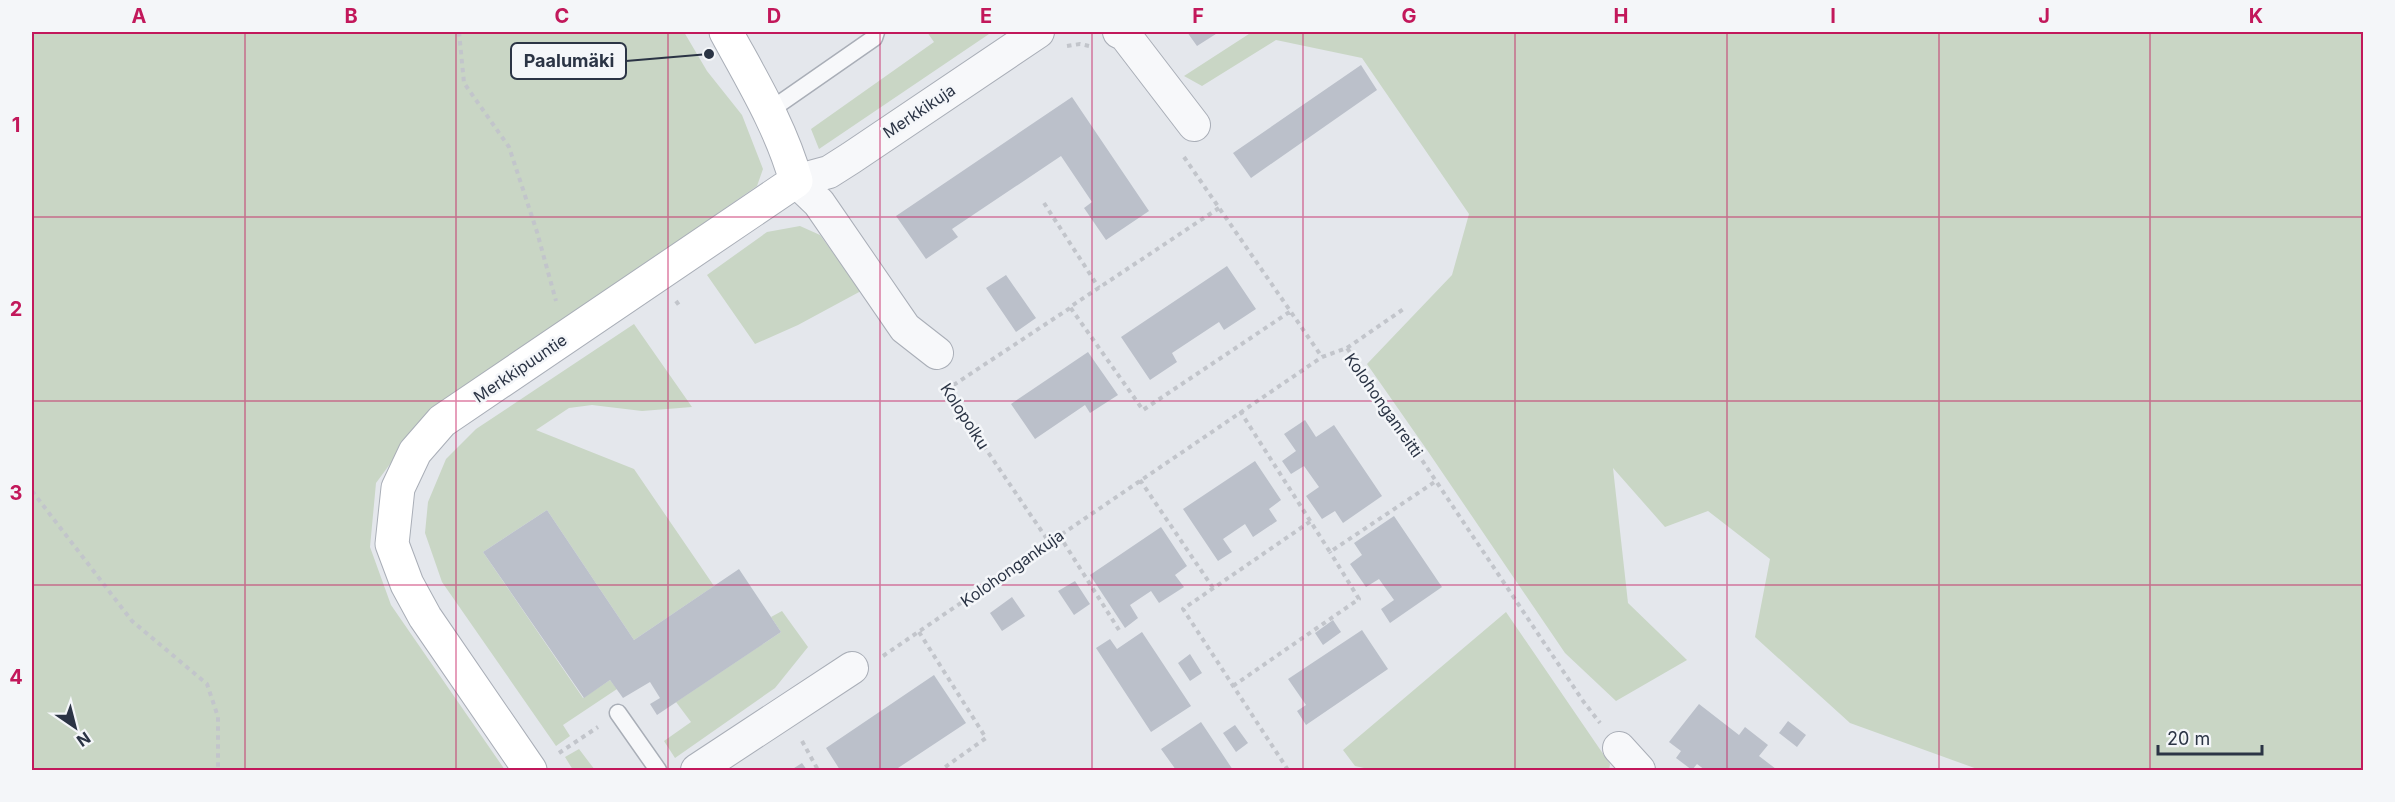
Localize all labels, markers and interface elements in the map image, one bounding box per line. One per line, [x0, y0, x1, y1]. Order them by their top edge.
text: A [132, 4, 147, 28]
text: B [344, 4, 358, 28]
text: C [555, 4, 569, 28]
text: D [767, 4, 781, 28]
text: E [980, 4, 992, 28]
text: F [1192, 4, 1204, 28]
text: G [1401, 4, 1417, 28]
text: H [1614, 4, 1628, 28]
text: I [1830, 4, 1836, 28]
text: J [2038, 4, 2050, 28]
text: K [2249, 4, 2263, 28]
callout: Paalumäki [511, 43, 626, 79]
text: Paalumäki [524, 50, 614, 71]
street label: Merkkikuja [879, 80, 959, 142]
text: 1 [12, 113, 20, 137]
text: 2 [10, 297, 22, 321]
street label: Merkkipuuntie [470, 329, 570, 407]
street label: Kolohonganreitti [1341, 349, 1427, 461]
street label: Kolopolku [936, 379, 994, 453]
text: 3 [10, 481, 22, 505]
street label: Kolohongankuja [957, 525, 1067, 611]
text: 4 [9, 665, 23, 689]
north arrow [45, 697, 105, 757]
scale bar [2158, 718, 2262, 756]
text: N [73, 728, 94, 751]
text: 20 m [2167, 728, 2210, 749]

